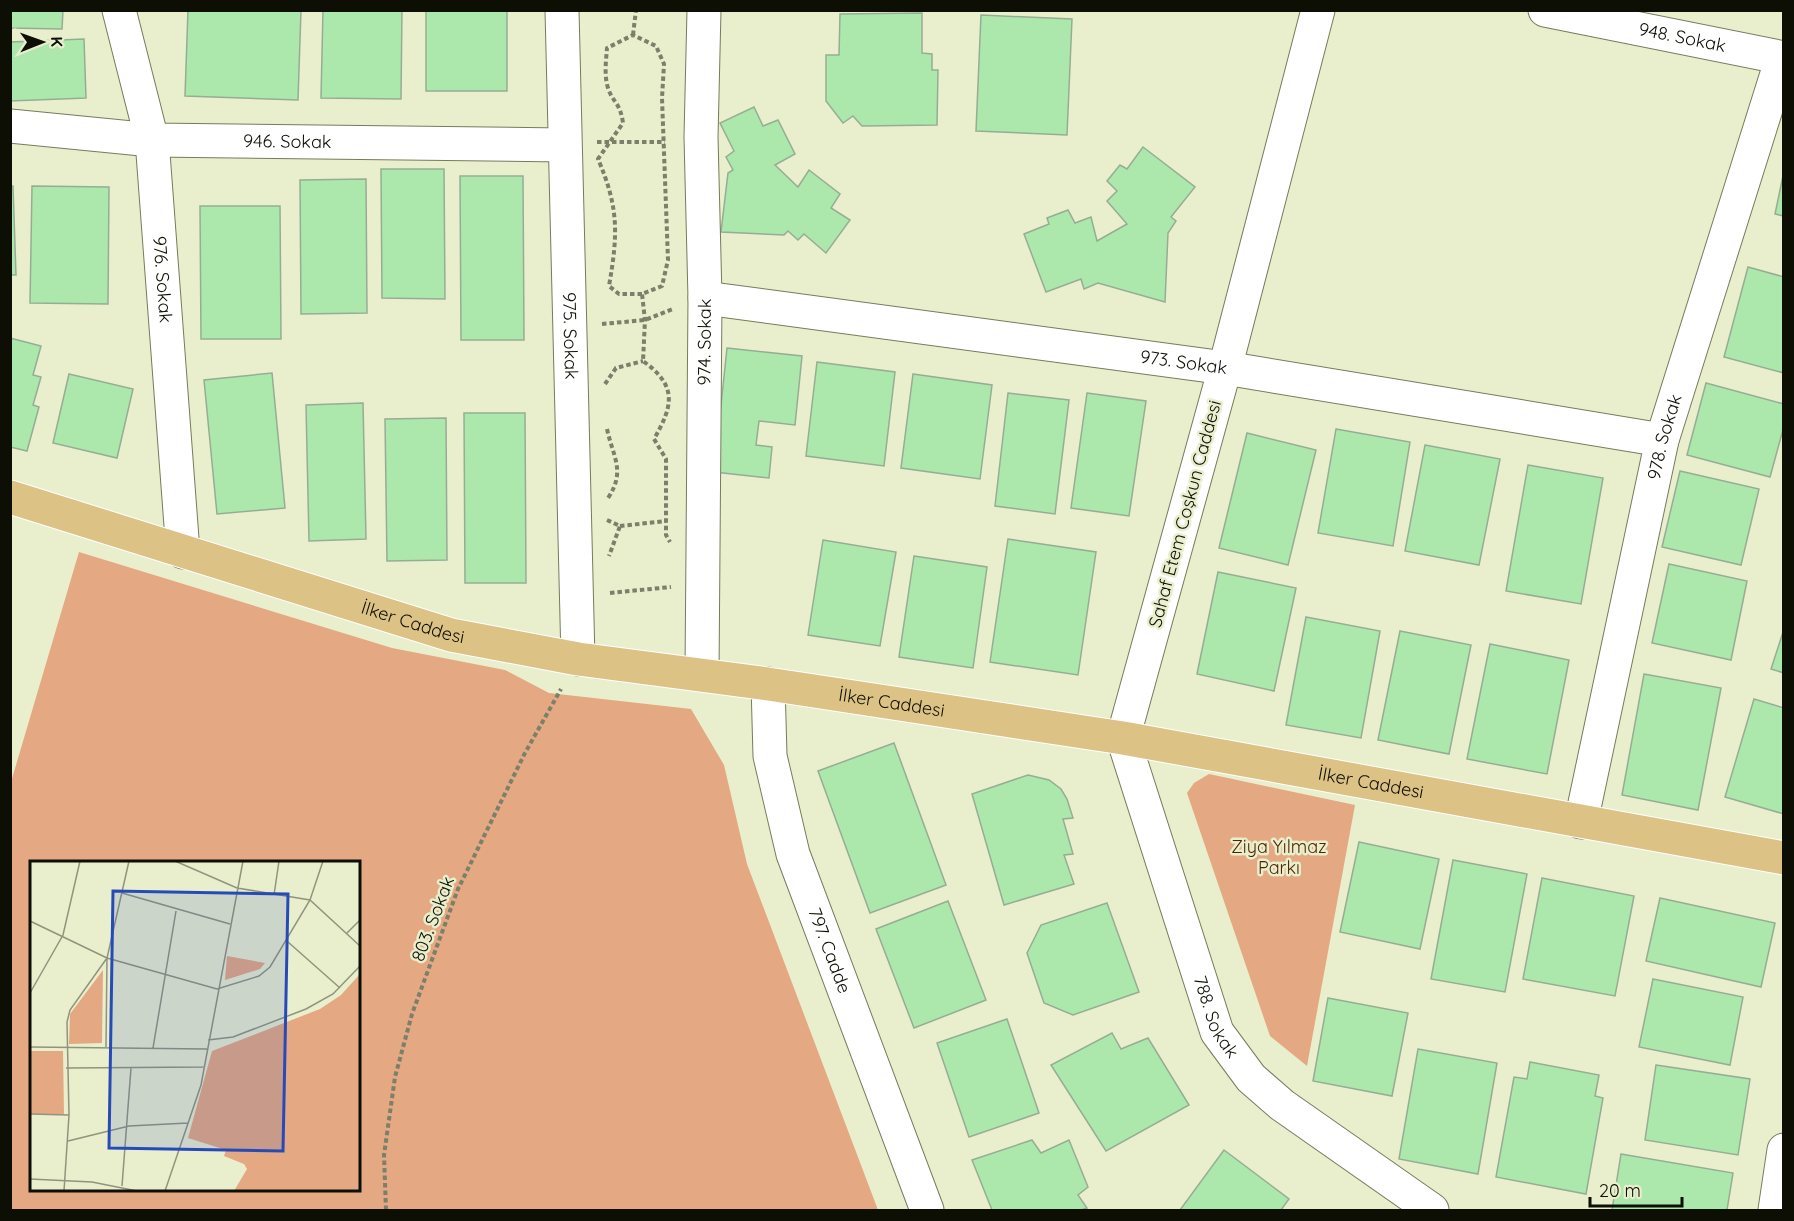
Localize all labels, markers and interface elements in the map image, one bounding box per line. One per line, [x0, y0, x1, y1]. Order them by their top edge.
north arrow [12, 12, 72, 72]
street label: 948. Sokak [1637, 17, 1728, 57]
text: K [47, 36, 67, 47]
street label: 946. Sokak [243, 129, 332, 153]
street label: 976. Sokak [148, 235, 178, 324]
street label: 975. Sokak [558, 292, 583, 380]
street label: 974. Sokak [692, 298, 716, 386]
street label: 973. Sokak [1139, 345, 1229, 379]
street label: 978. Sokak [1642, 391, 1687, 482]
street label: Sahaf Etem Coşkun Caddesi [1143, 398, 1226, 630]
street label: İlker Caddesi [358, 596, 466, 648]
street label: İlker Caddesi [837, 683, 946, 722]
street label: İlker Caddesi [1316, 762, 1426, 803]
park label: Ziya Yılmaz Parkı [1231, 835, 1327, 879]
inset map [30, 861, 360, 1191]
street label: 803. Sokak [406, 873, 459, 965]
street label: 797. Cadde [803, 904, 856, 997]
street label: 788. Sokak [1189, 973, 1244, 1062]
scale bar [1590, 1170, 1682, 1208]
text: 20 m [1599, 1179, 1641, 1202]

